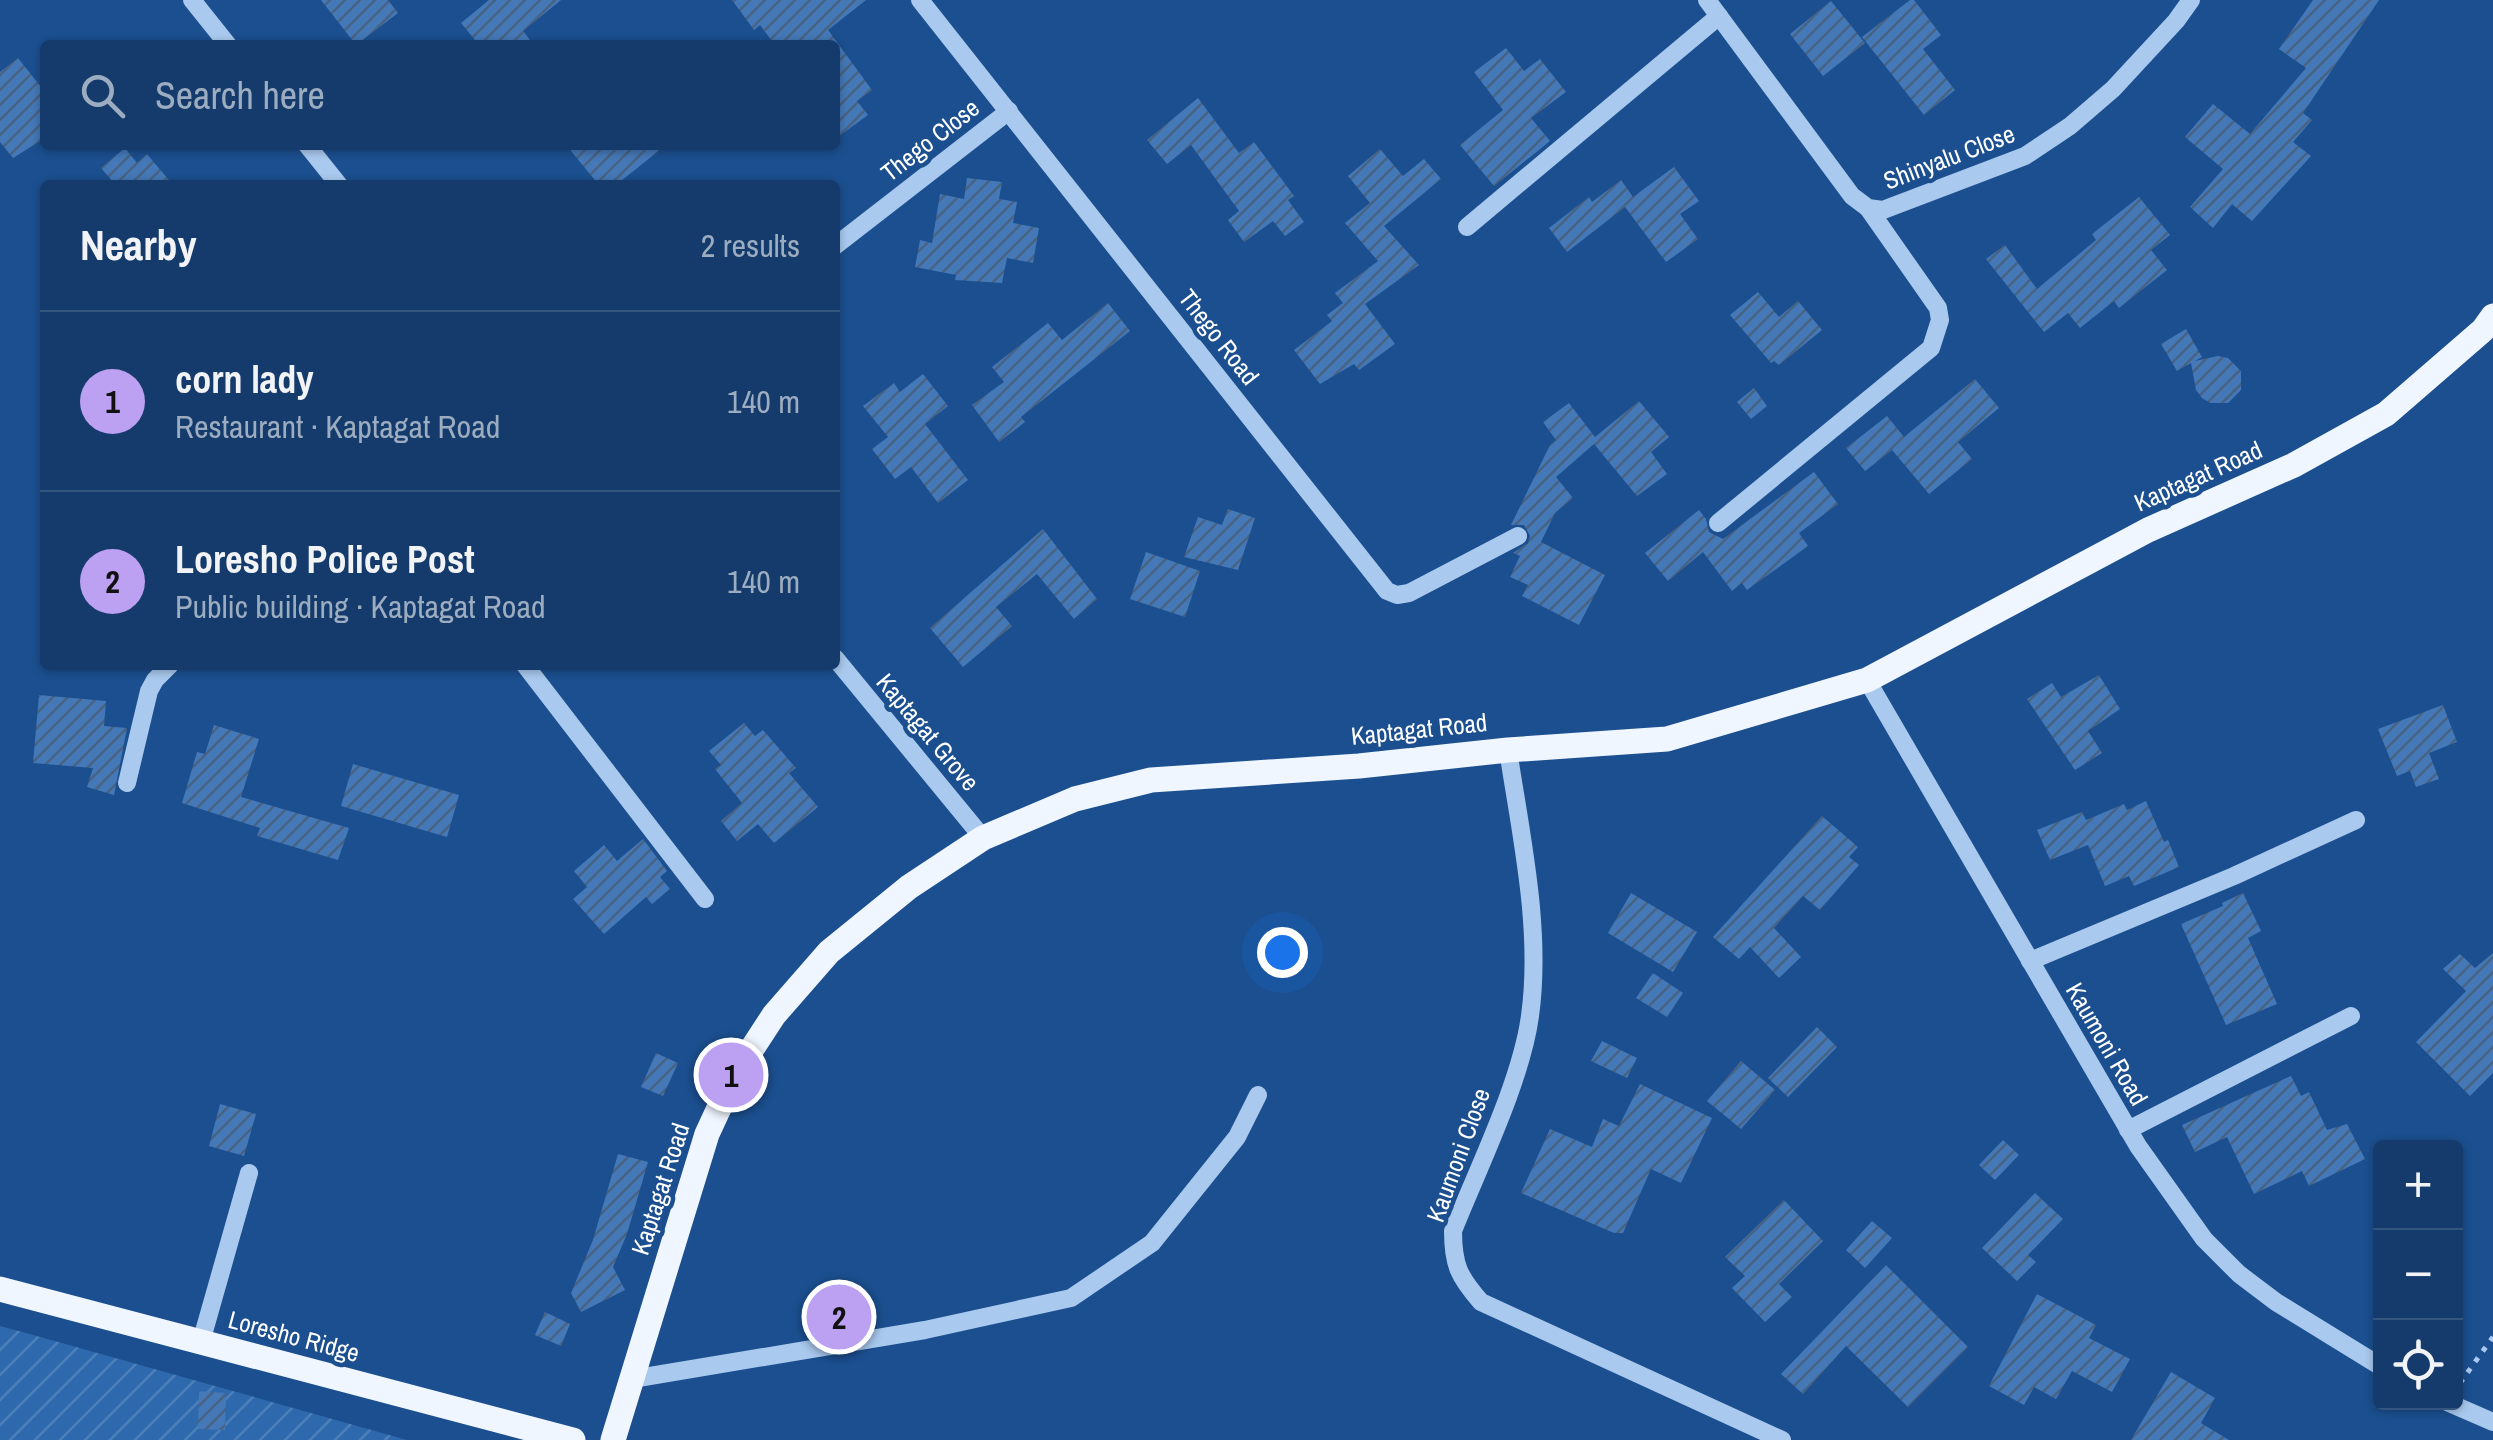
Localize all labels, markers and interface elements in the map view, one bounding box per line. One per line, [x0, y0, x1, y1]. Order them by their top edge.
search box [40, 40, 840, 150]
icon: search [75, 68, 130, 123]
text: Search here [155, 70, 325, 121]
street label: Thego Close [874, 91, 986, 189]
street label: Shinyalu Close [1879, 116, 2019, 198]
text: Nearby [80, 217, 197, 273]
text: 2 results [701, 224, 800, 267]
street label: Thego Road [1171, 282, 1267, 392]
text: corn lady [175, 354, 314, 405]
text: 1 [105, 380, 120, 423]
text: 140 m [727, 380, 800, 423]
text: Restaurant · Kaptagat Road [175, 405, 500, 448]
street label: Kaptagat Road [2129, 433, 2267, 519]
text: Loresho Police Post [175, 534, 475, 585]
text: 2 [105, 560, 120, 603]
text: 140 m [727, 560, 800, 603]
text: Public building · Kaptagat Road [175, 585, 546, 628]
street label: Kaptagat Grove [869, 666, 987, 798]
street label: Kaptagat Road [1349, 705, 1489, 753]
your location [1257, 927, 1308, 978]
street label: Kaumoni Road [2058, 976, 2156, 1112]
pin: 1 [698, 1038, 764, 1112]
street label: Kaumoni Close [1418, 1083, 1498, 1227]
street label: Kaptagat Road [623, 1119, 697, 1259]
map controls [2373, 1140, 2463, 1410]
button: + [2373, 1140, 2463, 1230]
button: − [2373, 1230, 2463, 1320]
pin: 2 [806, 1280, 872, 1354]
street label: Loresho Ridge [225, 1302, 363, 1370]
button: locate [2373, 1320, 2463, 1410]

